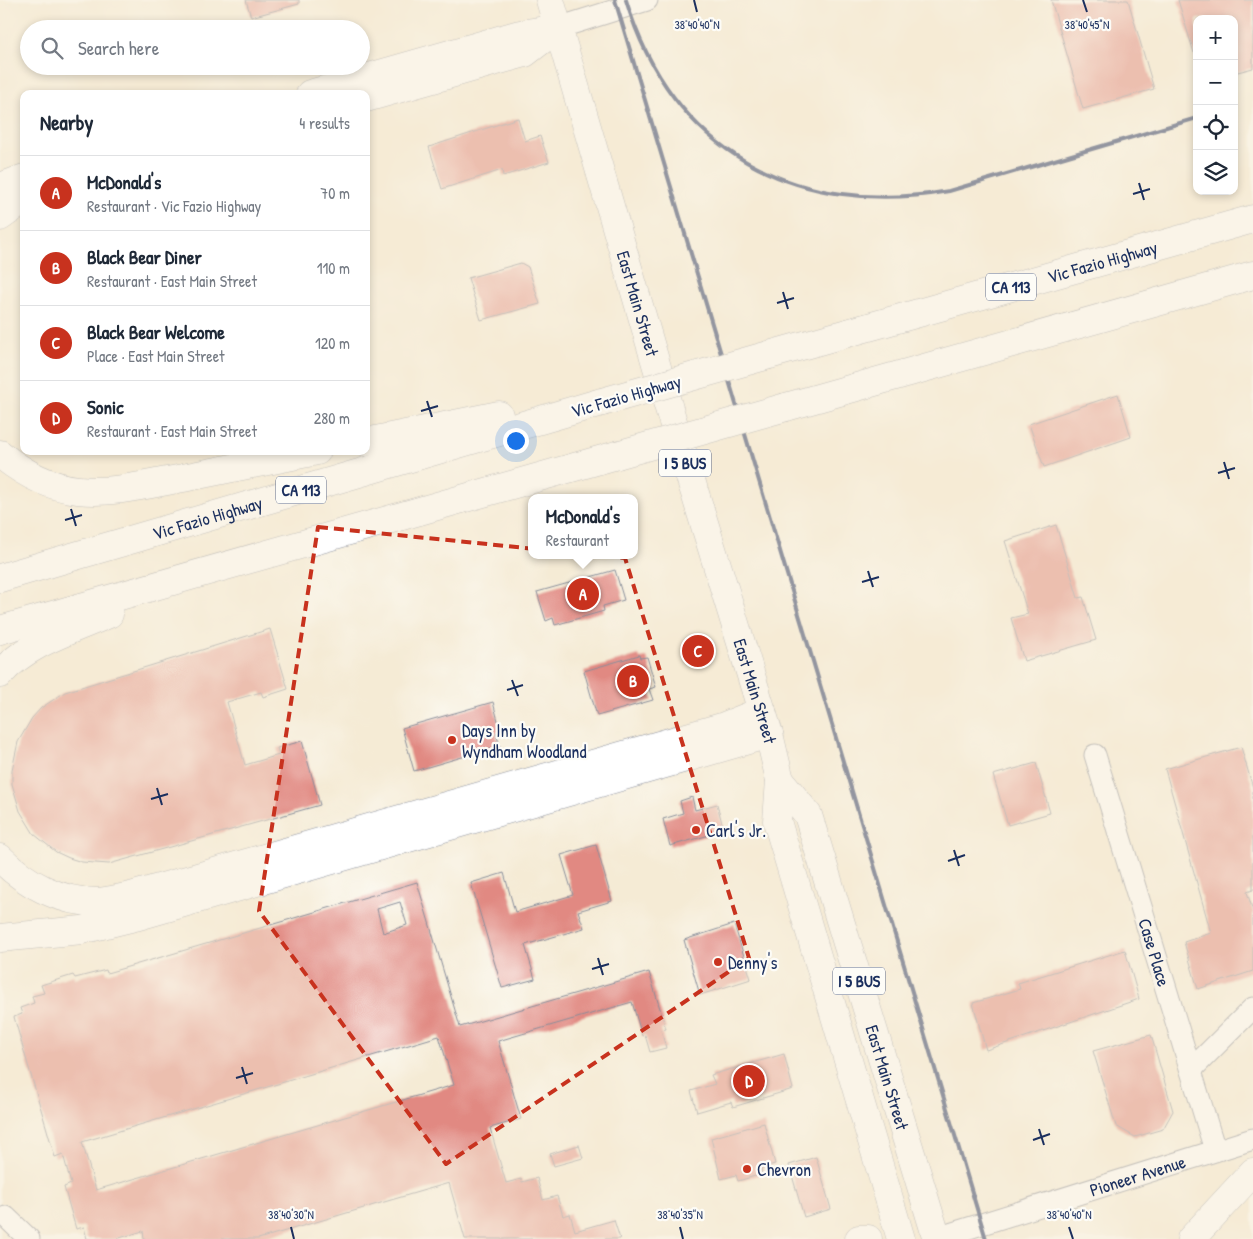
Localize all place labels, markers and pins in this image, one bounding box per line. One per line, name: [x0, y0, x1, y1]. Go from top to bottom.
pin: A: [567, 575, 599, 613]
pin: C: [682, 632, 714, 670]
pin: B: [617, 662, 649, 700]
place label: Days Inn by Wyndham Woodland: [462, 718, 586, 764]
marker: Days Inn by Wyndham Woodland: [446, 734, 458, 746]
place label: Carl's Jr.: [706, 818, 766, 843]
marker: Carl's Jr.: [690, 824, 702, 836]
place label: Denny's: [728, 950, 778, 975]
marker: Denny's: [712, 956, 724, 968]
pin: D: [733, 1062, 765, 1100]
place label: Chevron: [757, 1157, 811, 1182]
marker: Chevron: [741, 1163, 753, 1175]

